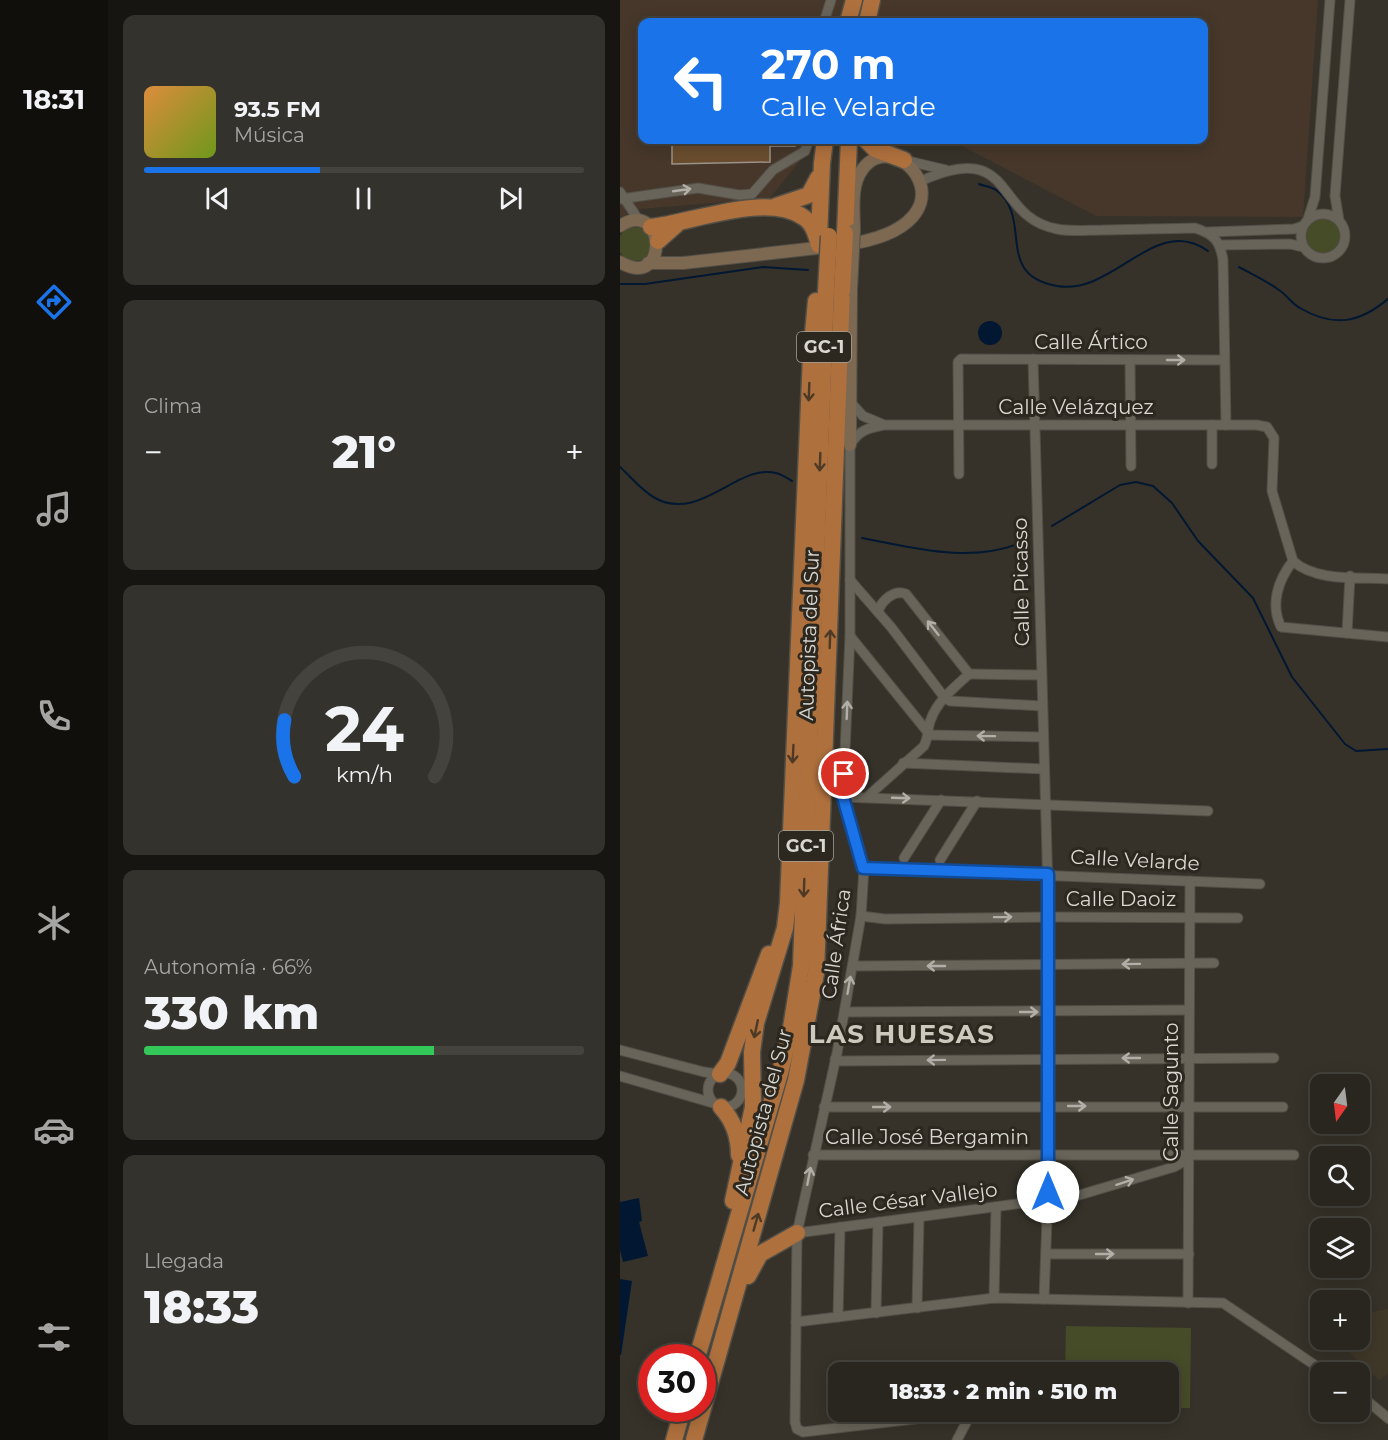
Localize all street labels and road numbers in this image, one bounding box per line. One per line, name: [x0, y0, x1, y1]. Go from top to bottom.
street label: Calle Ártico: [1034, 330, 1148, 354]
road number: GC-1: [797, 332, 851, 362]
street label: Calle Velázquez: [998, 395, 1154, 419]
street label: Calle Picasso: [1008, 517, 1034, 647]
street label: Autopista del Sur: [794, 549, 824, 721]
road number: GC-1: [779, 831, 833, 861]
street label: Calle Velarde: [1070, 845, 1200, 875]
street label: Calle África: [816, 887, 856, 1001]
street label: Calle Daoiz: [1066, 887, 1176, 911]
street label: Calle Sagunto: [1159, 1023, 1183, 1161]
street label: Autopista del Sur: [729, 1026, 797, 1198]
street label: Calle José Bergamin: [825, 1125, 1029, 1149]
street label: Calle César Vallejo: [817, 1177, 999, 1223]

